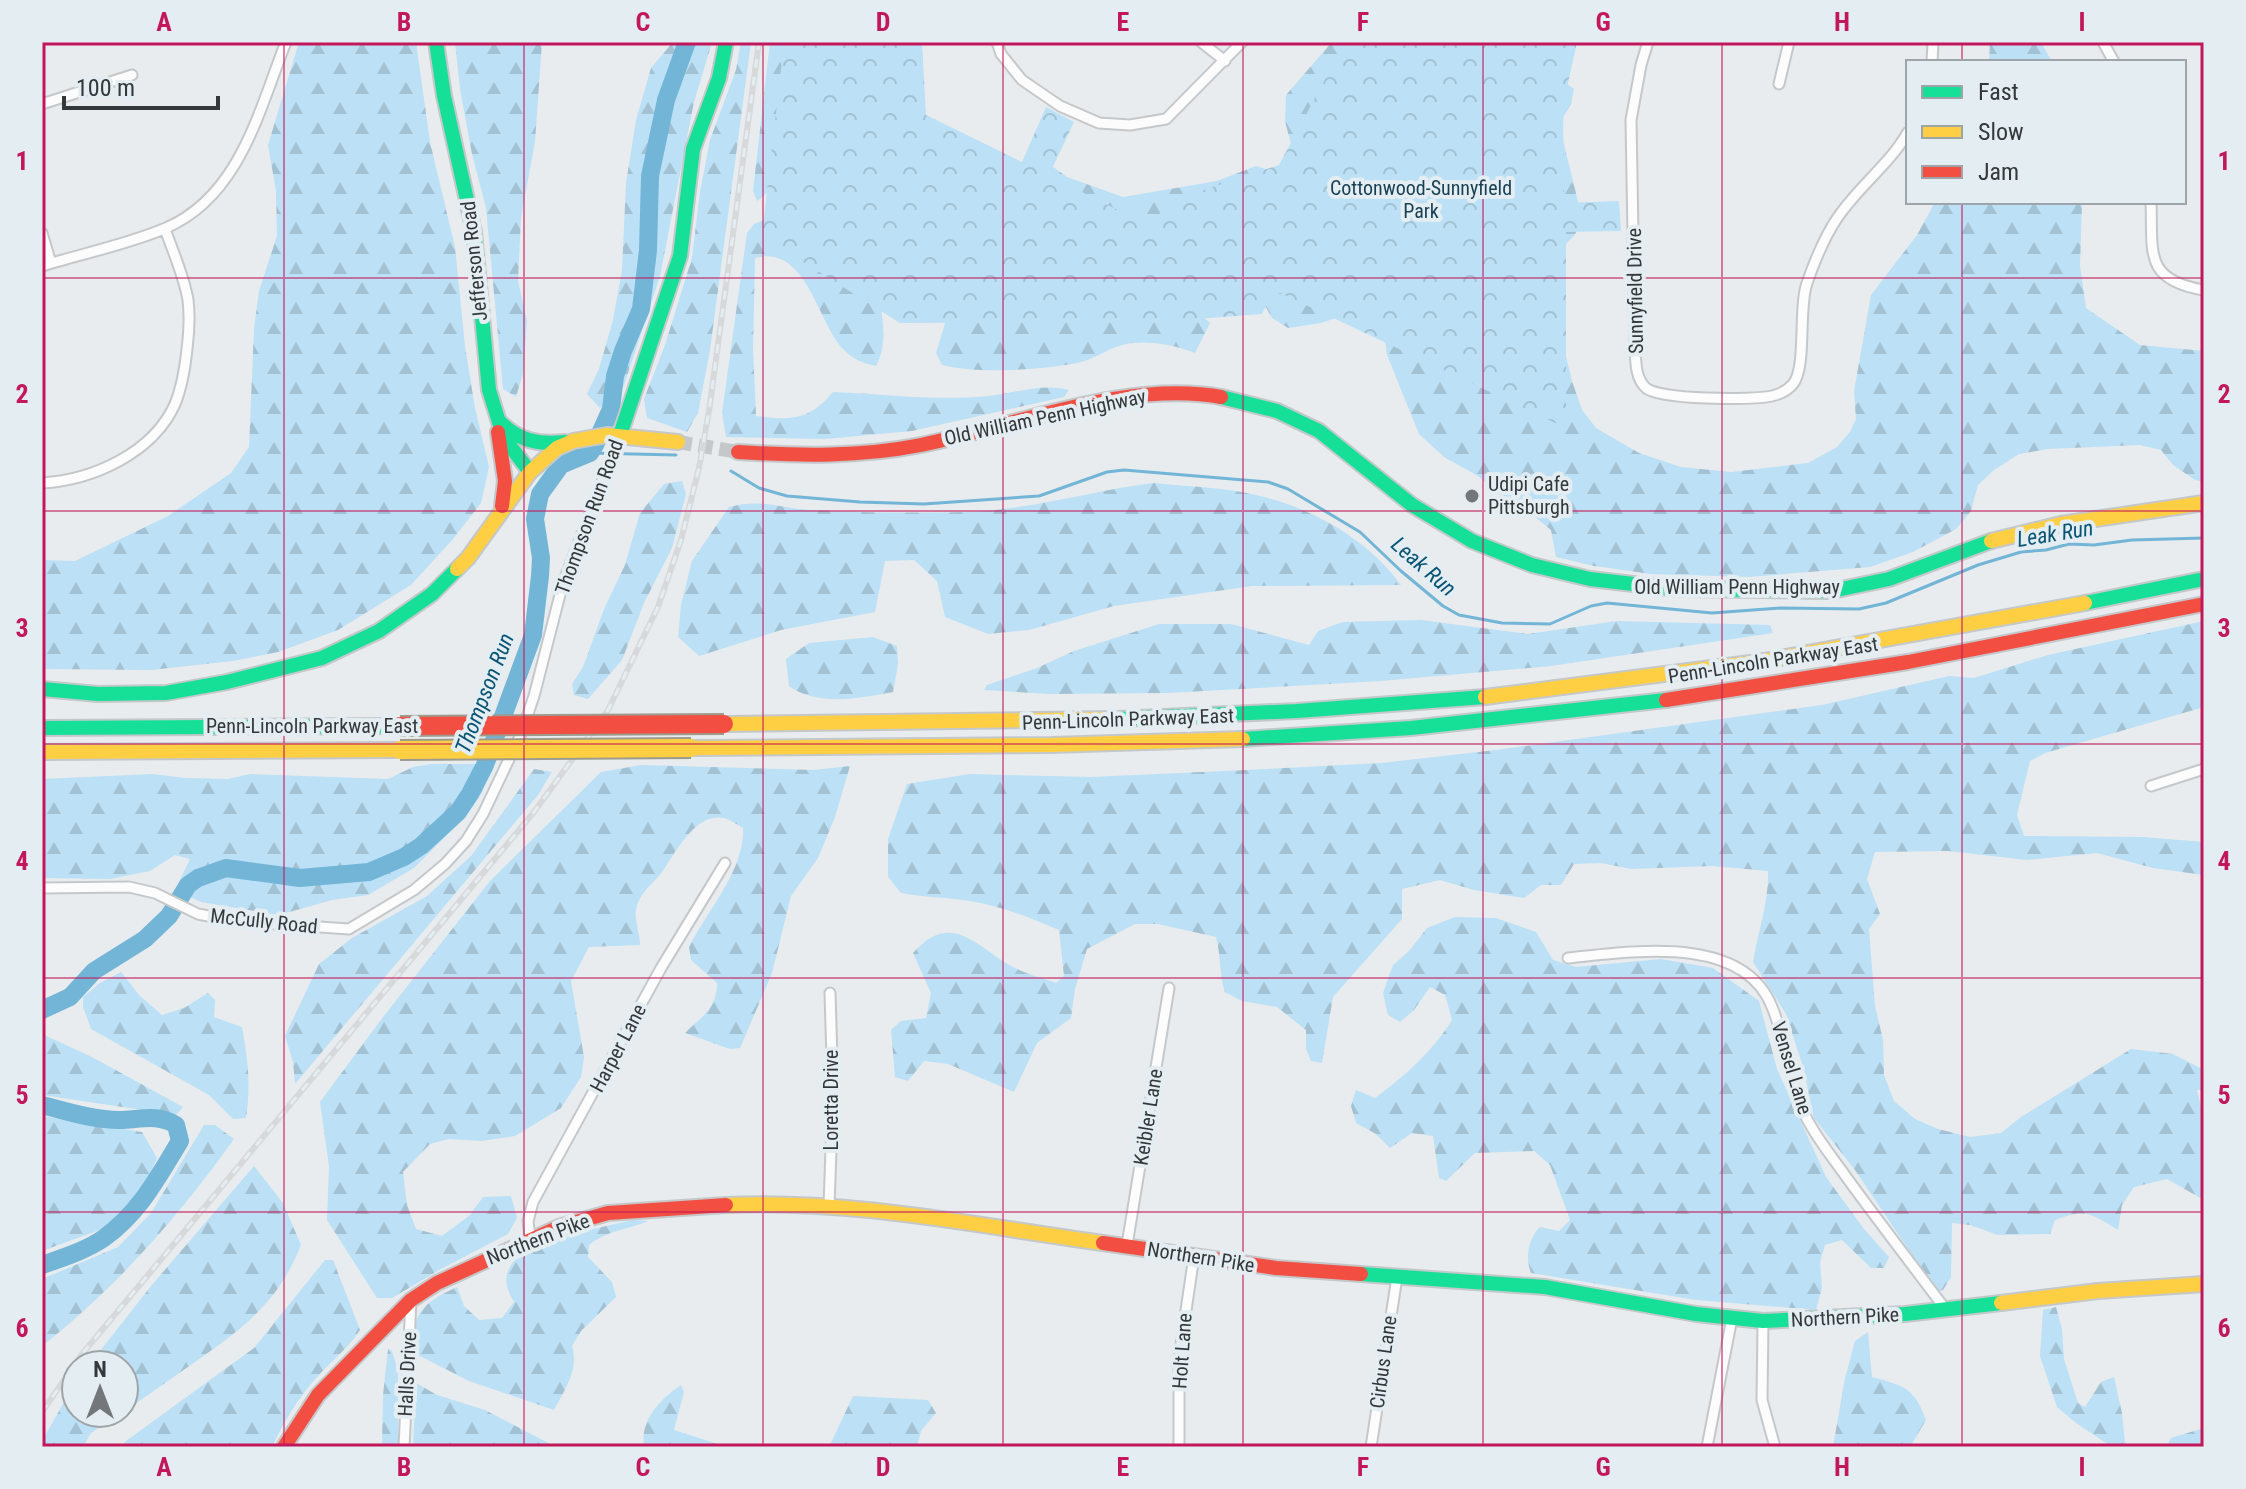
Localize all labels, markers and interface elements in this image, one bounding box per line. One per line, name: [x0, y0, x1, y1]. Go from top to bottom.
text: A: [156, 7, 172, 37]
text: B: [397, 7, 411, 37]
text: C: [636, 7, 651, 37]
text: D: [876, 7, 890, 37]
text: E: [1117, 7, 1130, 37]
text: F: [1357, 7, 1369, 37]
text: G: [1595, 7, 1611, 37]
text: H: [1834, 7, 1850, 37]
text: I: [2078, 7, 2086, 37]
scale bar: [64, 60, 218, 110]
legend: [1906, 60, 2186, 204]
text: 100 m: [76, 74, 135, 102]
text: Fast: [1978, 78, 2019, 106]
text: Slow: [1978, 118, 2024, 146]
text: 1: [15, 146, 29, 176]
text: 1: [2217, 146, 2231, 176]
text: Jam: [1978, 158, 2019, 186]
park label: Cottonwood-Sunnyfield Park: [1330, 176, 1512, 223]
street label: Jefferson Road: [456, 200, 492, 322]
street label: Sunnyfield Drive: [1622, 228, 1648, 354]
text: 2: [15, 379, 29, 409]
text: 2: [2217, 379, 2231, 409]
street label: Old William Penn Highway: [942, 384, 1148, 450]
street label: Thompson Run Road: [550, 436, 628, 598]
place label: Udipi Cafe Pittsburgh: [1488, 472, 1570, 519]
marker: Udipi Cafe Pittsburgh: [1463, 487, 1481, 505]
water label: Leak Run: [2015, 515, 2095, 552]
water label: Leak Run: [1386, 532, 1461, 601]
street label: Old William Penn Highway: [1634, 575, 1840, 599]
text: 3: [15, 613, 29, 643]
text: 3: [2217, 613, 2231, 643]
water label: Thompson Run: [450, 630, 519, 757]
street label: Penn-Lincoln Parkway East: [1666, 632, 1880, 688]
street label: Penn-Lincoln Parkway East: [1022, 703, 1235, 735]
street label: Penn-Lincoln Parkway East: [206, 714, 418, 738]
text: 4: [15, 846, 29, 876]
text: 4: [2217, 846, 2231, 876]
street label: McCully Road: [209, 903, 319, 939]
street label: Harper Lane: [585, 1000, 651, 1096]
street label: Vensel Lane: [1767, 1019, 1817, 1117]
street label: Loretta Drive: [819, 1050, 843, 1150]
street label: Keibler Lane: [1129, 1067, 1167, 1167]
text: 5: [15, 1080, 29, 1110]
text: 5: [2217, 1080, 2231, 1110]
street label: Northern Pike: [483, 1208, 593, 1270]
street label: Northern Pike: [1146, 1237, 1256, 1277]
street label: Northern Pike: [1790, 1302, 1900, 1332]
street label: Holt Lane: [1167, 1312, 1197, 1390]
text: 6: [15, 1313, 29, 1343]
text: 6: [2217, 1313, 2231, 1343]
street label: Cirbus Lane: [1365, 1314, 1401, 1410]
street label: Halls Drive: [393, 1331, 421, 1417]
north arrow: [60, 1349, 140, 1429]
text: N: [93, 1357, 107, 1382]
text: A: [156, 1452, 172, 1482]
text: B: [397, 1452, 411, 1482]
text: C: [636, 1452, 651, 1482]
text: D: [876, 1452, 890, 1482]
text: E: [1117, 1452, 1130, 1482]
text: F: [1357, 1452, 1369, 1482]
text: G: [1595, 1452, 1611, 1482]
text: H: [1834, 1452, 1850, 1482]
text: I: [2078, 1452, 2086, 1482]

